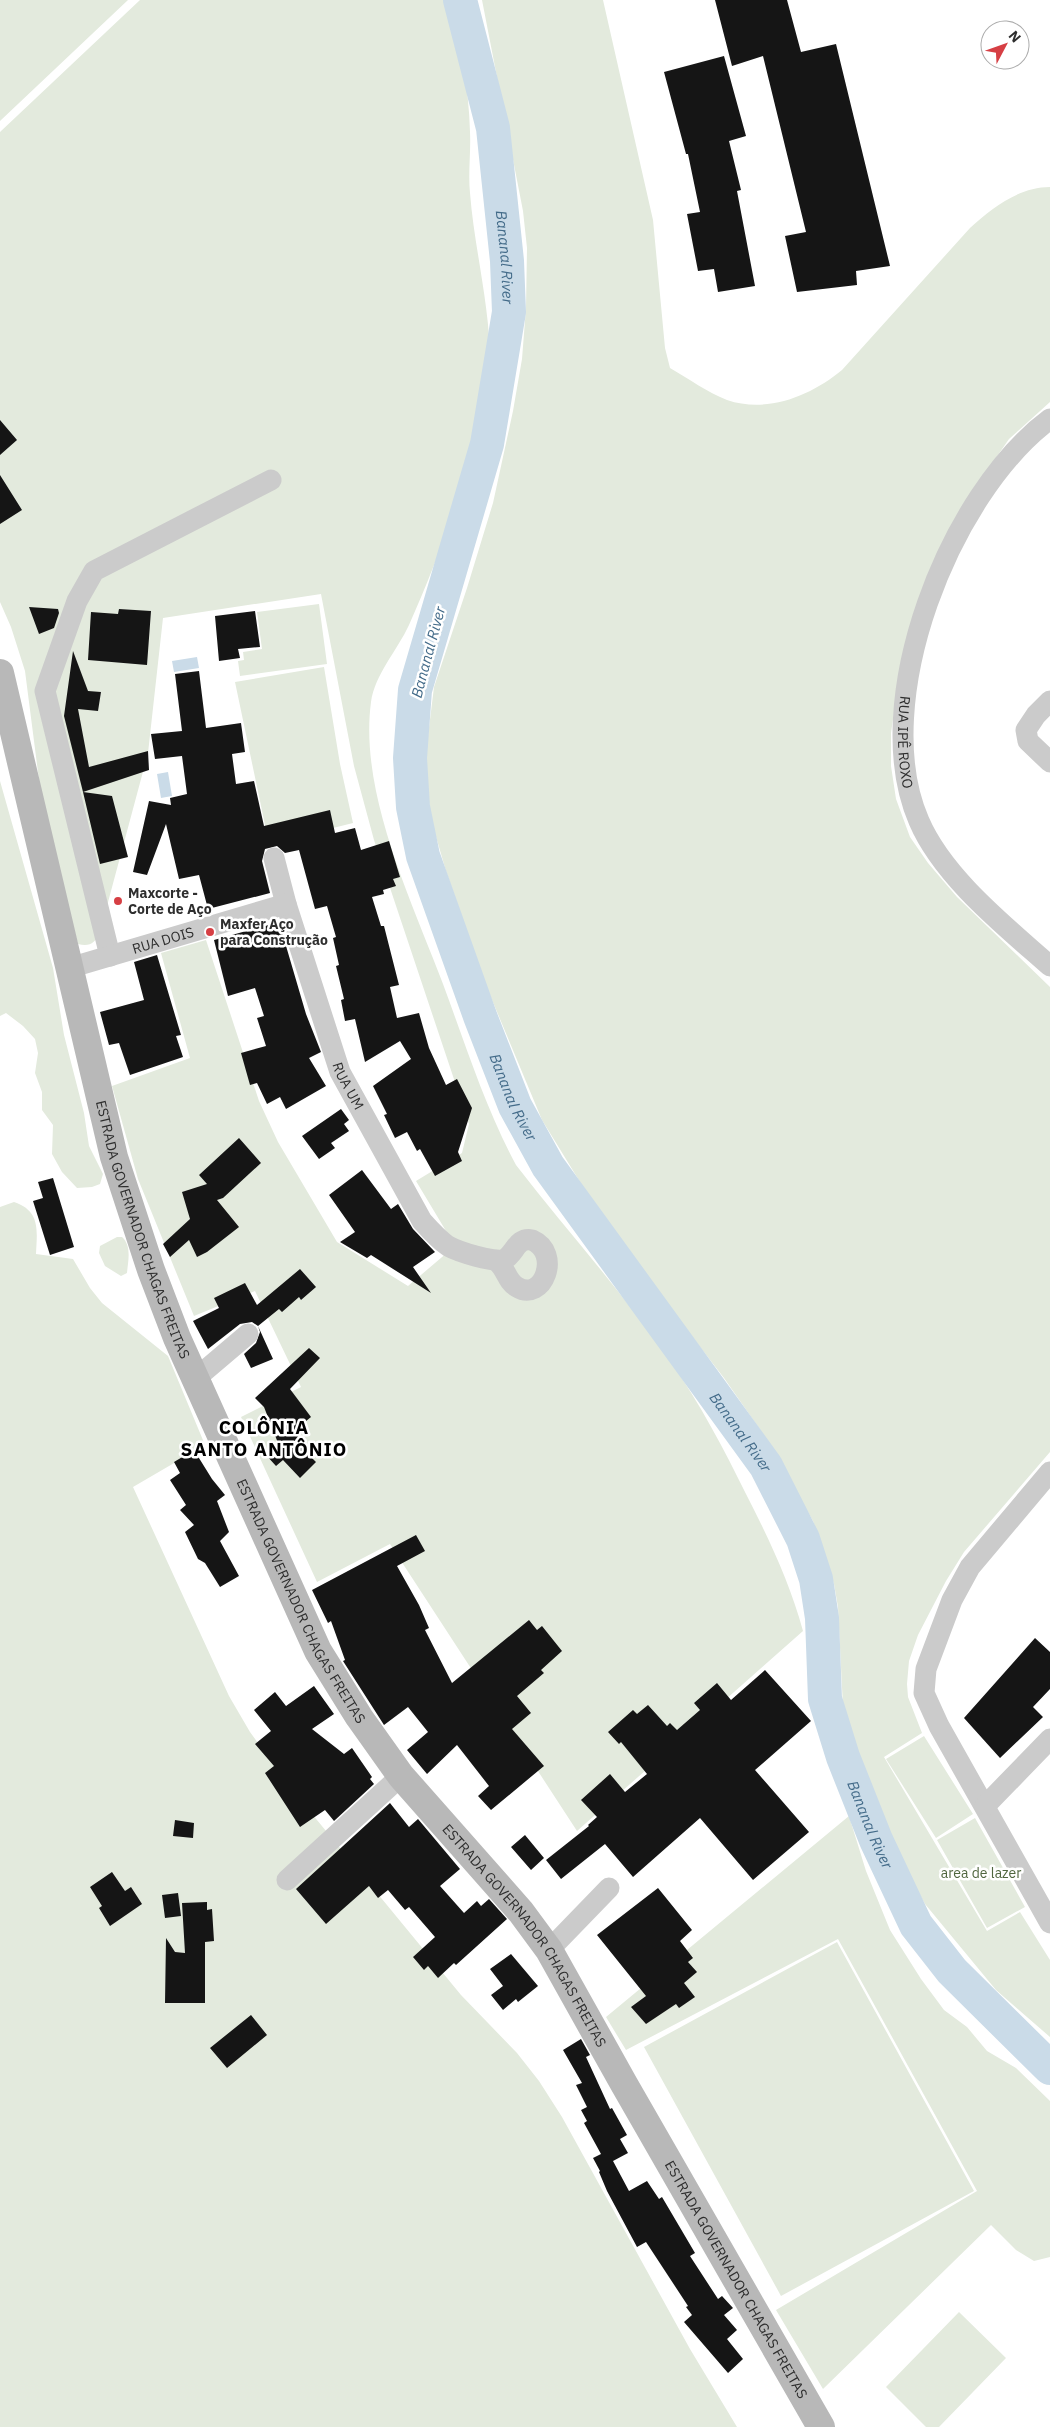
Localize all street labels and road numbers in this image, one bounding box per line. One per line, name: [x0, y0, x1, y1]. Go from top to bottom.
street label: RUA IPÊ ROXO: [894, 695, 917, 790]
street label: RUA DOIS: [130, 923, 196, 958]
street label: RUA UM: [328, 1060, 368, 1113]
street label: ESTRADA GOVERNADOR CHAGAS FREITAS: [92, 1098, 194, 1362]
street label: ESTRADA GOVERNADOR CHAGAS FREITAS: [233, 1476, 370, 1727]
street label: ESTRADA GOVERNADOR CHAGAS FREITAS: [438, 1820, 610, 2050]
street label: ESTRADA GOVERNADOR CHAGAS FREITAS: [661, 2157, 812, 2402]

